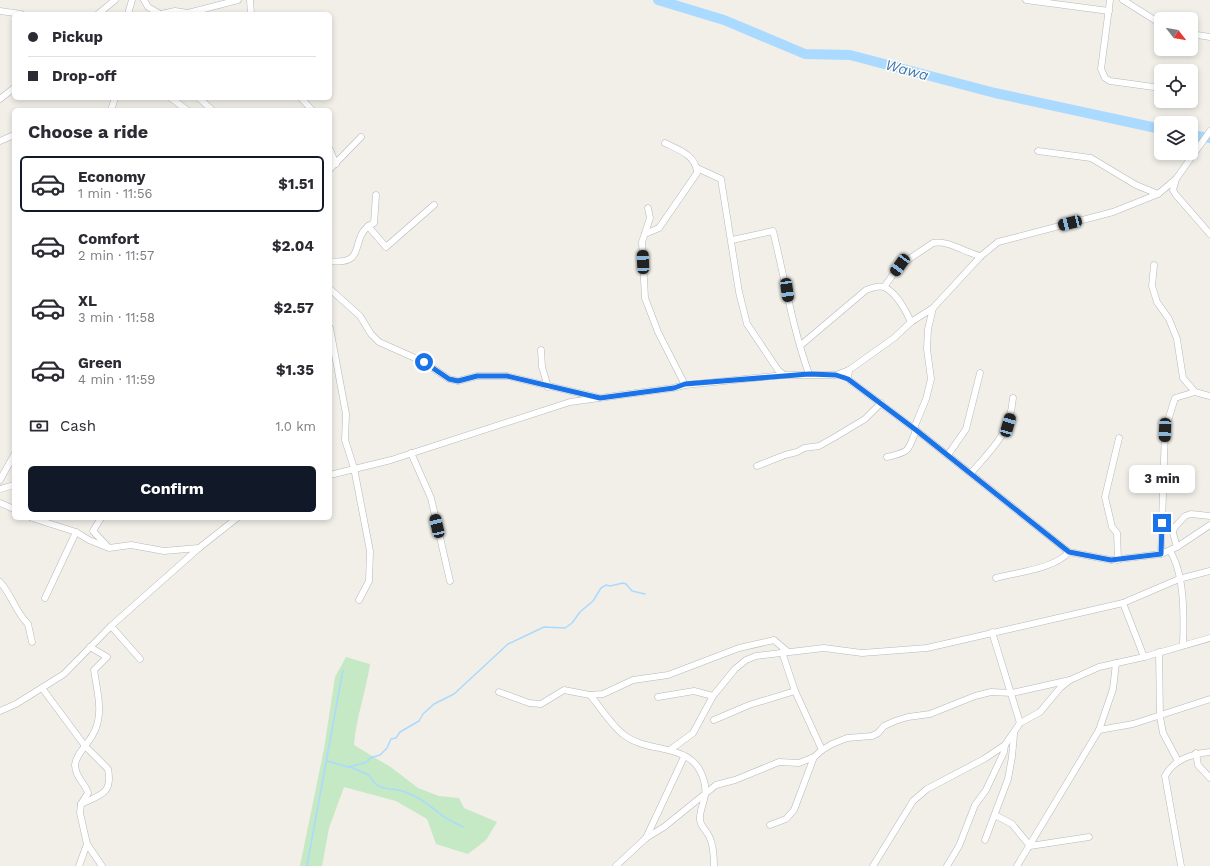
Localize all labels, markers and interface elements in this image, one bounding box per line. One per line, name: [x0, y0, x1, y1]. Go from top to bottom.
north arrow: [1154, 12, 1198, 56]
map controls: [1154, 12, 1198, 160]
text: Pickup: [52, 28, 103, 46]
water label: Wawa: [883, 56, 931, 84]
button: locate: [1154, 64, 1198, 108]
text: Drop-off: [52, 67, 117, 85]
button: layers: [1154, 116, 1198, 160]
text: Choose a ride: [28, 121, 148, 142]
icon: car: [30, 166, 66, 202]
text: Economy: [78, 168, 145, 186]
text: $1.51: [278, 175, 314, 193]
text: 1 min · 11:56: [78, 186, 152, 201]
car: [1057, 214, 1083, 232]
icon: car: [30, 228, 66, 264]
text: Comfort: [78, 230, 139, 248]
text: $2.04: [272, 237, 314, 255]
text: 2 min · 11:57: [78, 248, 154, 263]
car: [637, 250, 649, 274]
car: [888, 252, 912, 278]
car: [779, 277, 795, 303]
icon: car: [30, 290, 66, 326]
text: XL: [78, 292, 97, 310]
text: $2.57: [274, 299, 314, 317]
text: 3 min · 11:58: [78, 310, 155, 325]
icon: car: [30, 352, 66, 388]
route start: [415, 353, 433, 371]
text: Green: [78, 354, 122, 372]
text: $1.35: [276, 361, 314, 379]
text: 4 min · 11:59: [78, 372, 155, 387]
car: [999, 412, 1017, 438]
icon: cash: [28, 415, 50, 437]
text: Cash: [60, 417, 96, 435]
car: [1159, 418, 1171, 442]
text: 1.0 km: [276, 419, 316, 434]
callout: 3 min: [1129, 465, 1195, 493]
button: Confirm: [28, 466, 316, 512]
text: 3 min: [1144, 471, 1180, 486]
car: [428, 513, 446, 539]
route end: [1153, 514, 1171, 532]

